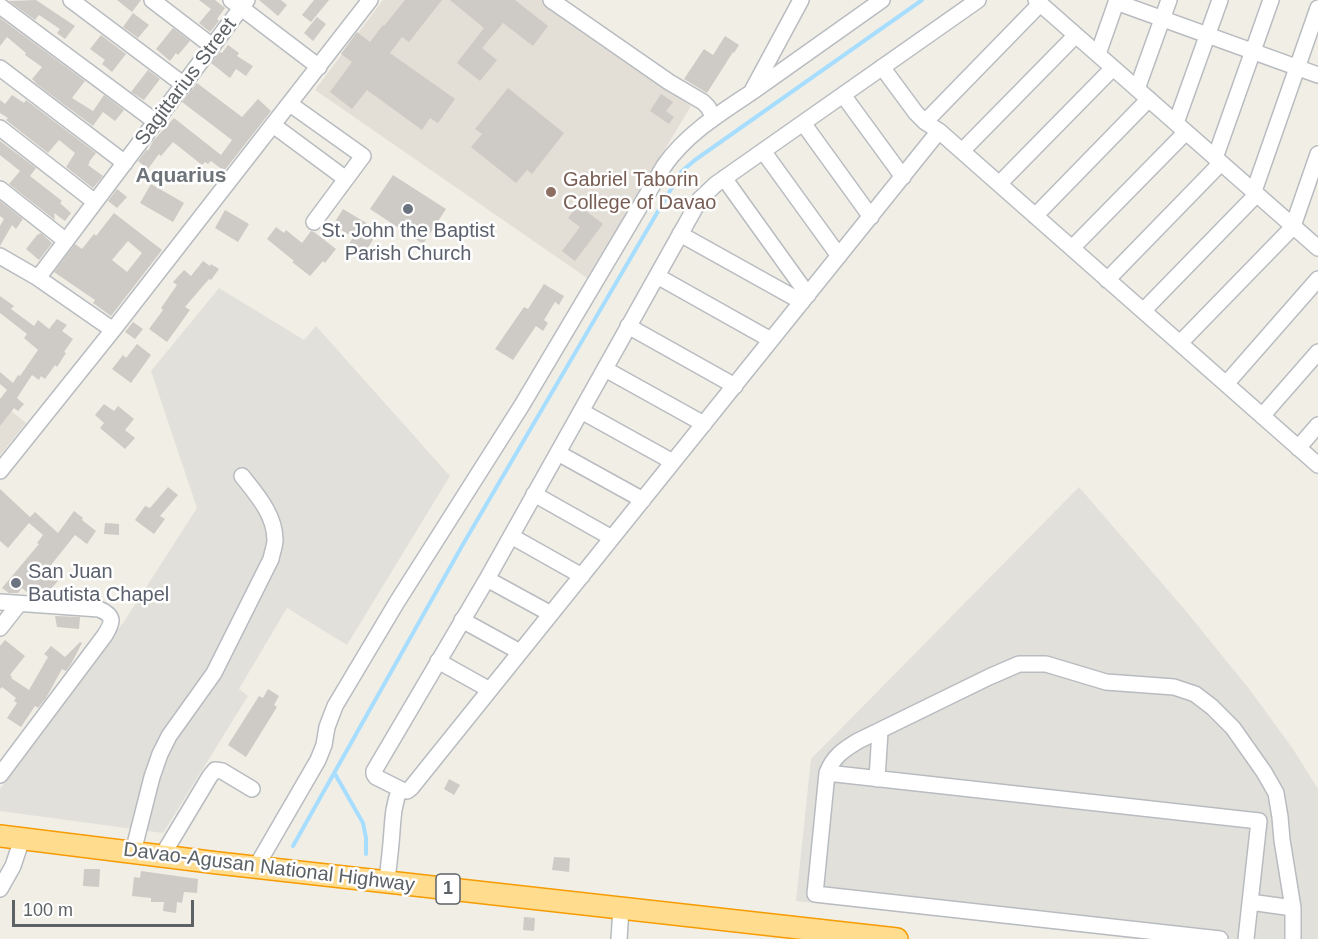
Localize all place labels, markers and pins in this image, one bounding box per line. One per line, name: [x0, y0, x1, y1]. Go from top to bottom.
place label: Gabriel Taborin College of Davao: [563, 168, 716, 215]
marker: Gabriel Taborin College of Davao: [544, 185, 558, 199]
marker: St. John the Baptist Parish Church: [401, 202, 415, 216]
place label: St. John the Baptist Parish Church: [321, 219, 495, 266]
place label: San Juan Bautista Chapel: [28, 560, 169, 607]
marker: San Juan Bautista Chapel: [9, 576, 23, 590]

